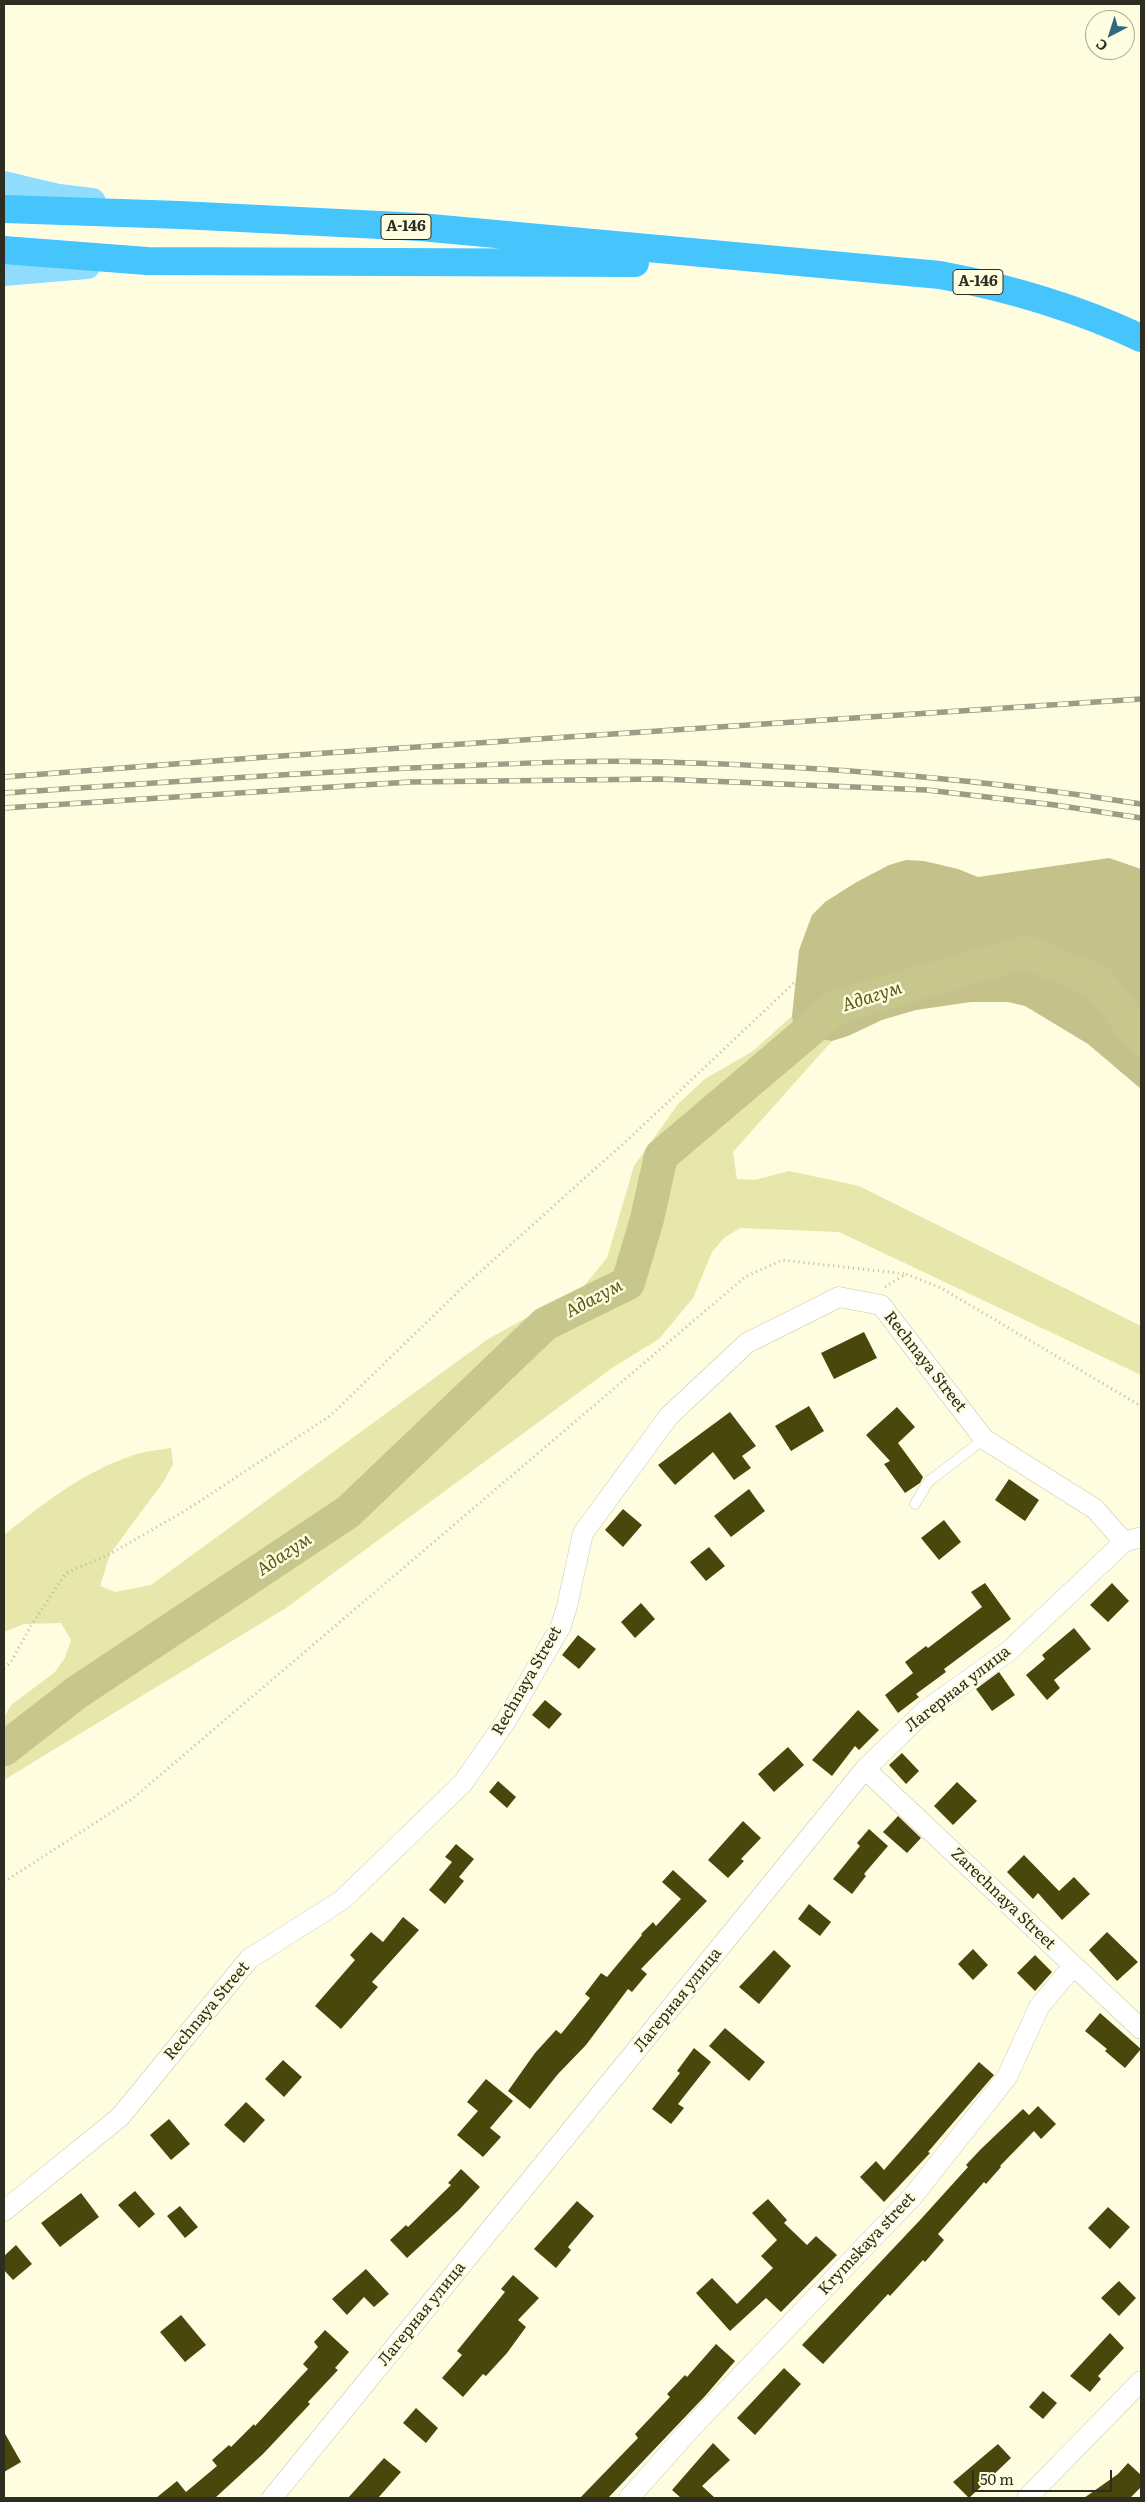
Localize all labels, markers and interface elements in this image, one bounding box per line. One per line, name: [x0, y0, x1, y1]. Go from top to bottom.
north arrow: [1085, 10, 1135, 60]
text: С: [1091, 35, 1111, 57]
road number: А-146: [381, 214, 431, 240]
road number: А-146: [953, 270, 1003, 294]
water label: Адагум: [839, 977, 905, 1017]
water label: Адагум: [562, 1275, 626, 1323]
street label: Rechnaya Street: [880, 1308, 970, 1416]
water label: Адагум: [252, 1529, 316, 1581]
street label: Rechnaya Street: [488, 1623, 566, 1739]
street label: Лагерная улица: [902, 1642, 1014, 1736]
street label: Zarechnaya Street: [947, 1844, 1059, 1954]
street label: Лагерная улица: [630, 1944, 726, 2056]
street label: Rechnaya Street: [160, 1958, 254, 2064]
street label: Krymskaya street: [815, 2189, 919, 2299]
street label: Лагерная улица: [374, 2258, 470, 2370]
scale bar: [975, 2460, 1115, 2492]
text: 50 m: [980, 2467, 1014, 2490]

